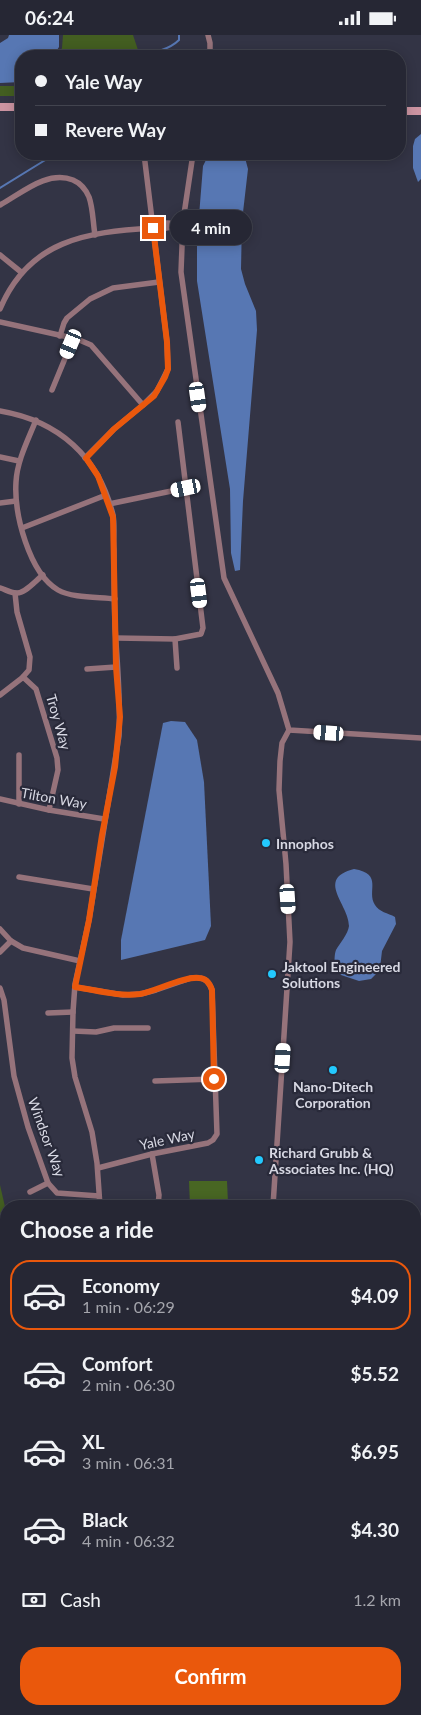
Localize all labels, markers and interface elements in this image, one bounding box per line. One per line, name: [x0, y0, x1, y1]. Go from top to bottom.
text: 06:24: [25, 6, 74, 29]
text: Yale Way: [65, 70, 142, 93]
text: Revere Way: [65, 118, 166, 141]
callout: 4 min: [170, 211, 253, 245]
route end: [142, 217, 164, 239]
text: 4 min: [191, 218, 231, 237]
car: [58, 327, 83, 361]
car: [188, 381, 207, 413]
car: [169, 478, 202, 498]
car: [189, 577, 208, 609]
street label: Troy Way: [43, 692, 75, 753]
car: [313, 724, 344, 742]
street label: Tilton Way: [20, 784, 89, 812]
place label: Innophos: [276, 835, 334, 852]
marker: Innophos: [260, 837, 272, 849]
car: [279, 884, 296, 914]
place label: Jaktool Engineered Solutions: [282, 958, 401, 991]
marker: Jaktool Engineered Solutions: [266, 968, 278, 980]
car: [274, 1043, 291, 1073]
marker: Nano-Ditech Corporation: [327, 1064, 339, 1076]
route start: [203, 1068, 225, 1090]
place label: Nano-Ditech Corporation: [293, 1078, 373, 1111]
street label: Windsor Way: [25, 1095, 70, 1180]
street label: Yale Way: [138, 1125, 197, 1153]
place label: Richard Grubb & Associates Inc. (HQ): [268, 1144, 394, 1177]
marker: Richard Grubb & Associates Inc. (HQ): [253, 1154, 265, 1166]
text: Choose a ride: [20, 1216, 154, 1243]
icon: car: [22, 1273, 67, 1318]
text: Economy: [82, 1274, 160, 1297]
text: $4.09: [350, 1284, 399, 1307]
text: 1 min · 06:29: [82, 1297, 175, 1316]
icon: car: [22, 1351, 67, 1396]
text: Comfort: [82, 1352, 153, 1375]
text: $5.52: [350, 1362, 399, 1385]
text: 2 min · 06:30: [82, 1375, 175, 1394]
icon: car: [22, 1429, 67, 1474]
text: XL: [82, 1430, 105, 1453]
text: $6.95: [350, 1440, 399, 1463]
text: 3 min · 06:31: [82, 1453, 175, 1472]
icon: car: [22, 1507, 67, 1552]
text: Black: [82, 1508, 128, 1531]
text: $4.30: [350, 1518, 399, 1541]
text: 4 min · 06:32: [82, 1531, 175, 1550]
icon: cash: [20, 1586, 48, 1614]
text: Cash: [60, 1588, 101, 1611]
text: 1.2 km: [353, 1590, 401, 1609]
button: Confirm: [20, 1647, 401, 1705]

